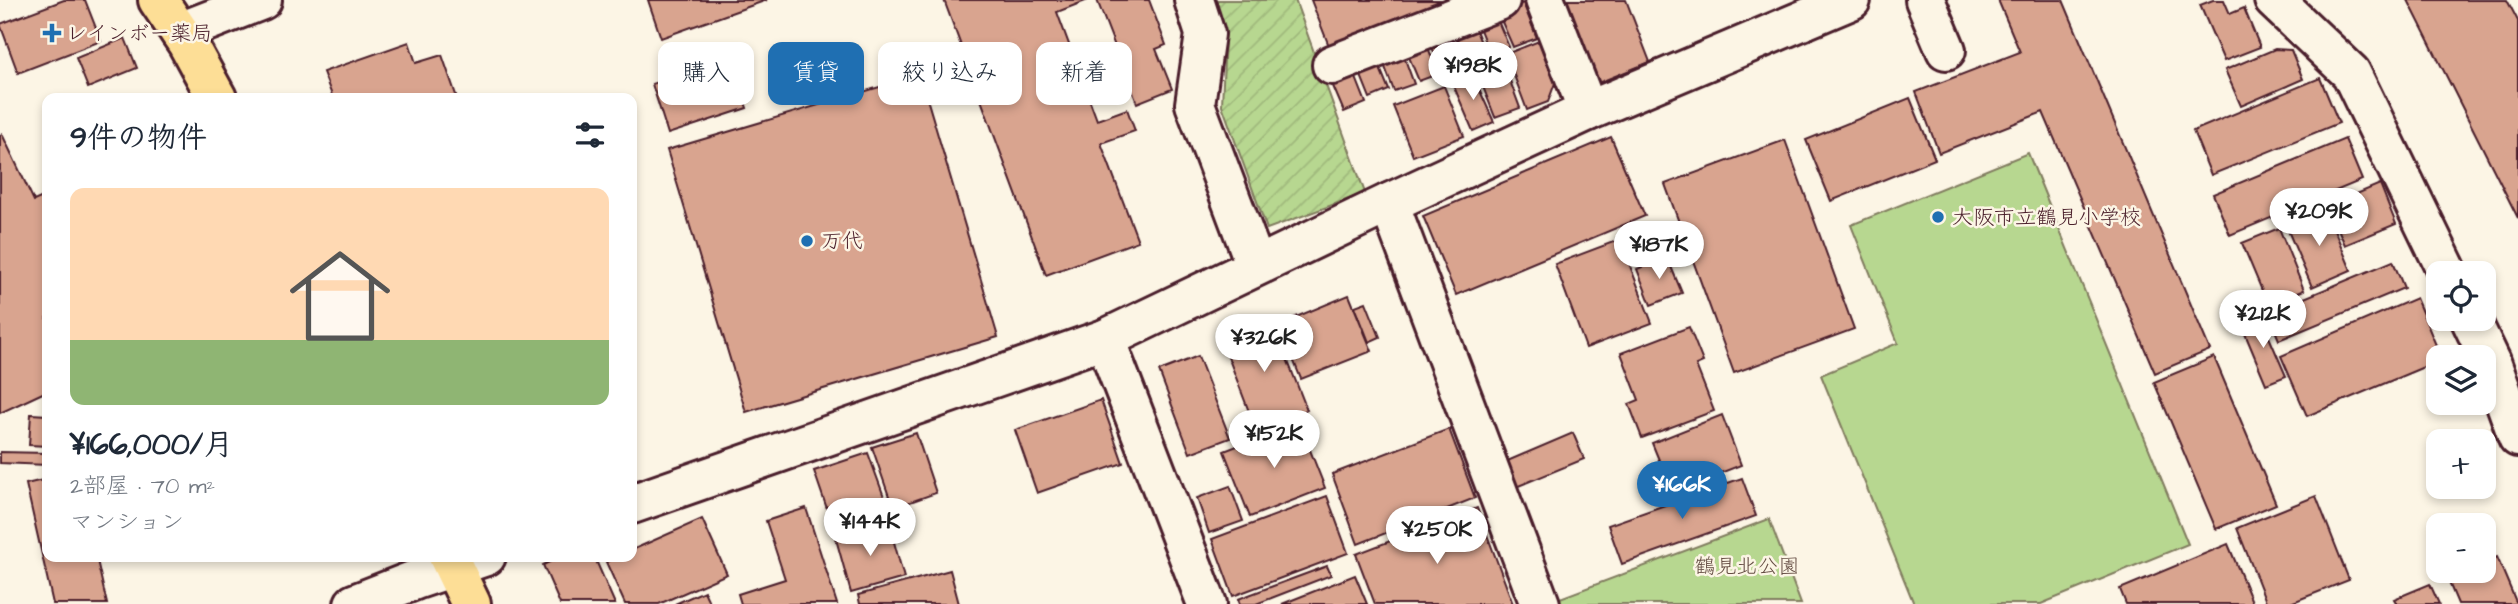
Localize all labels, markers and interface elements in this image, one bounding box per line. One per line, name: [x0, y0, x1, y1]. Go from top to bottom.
place label: レインボー薬局: [66, 19, 212, 48]
marker: レインボー薬局: [44, 25, 60, 41]
chip: 購入: [658, 42, 754, 105]
chip: 賃貸: [768, 42, 864, 105]
chip: 絞り込み: [878, 42, 1022, 105]
chip: 新着: [1036, 42, 1132, 105]
pin: ¥198K: [1424, 42, 1522, 102]
text: ¥198K: [1444, 49, 1502, 81]
icon: filters: [571, 116, 609, 154]
text: 9件の物件: [70, 117, 207, 159]
pin: ¥209K: [2270, 188, 2368, 248]
text: ¥209K: [2286, 195, 2352, 227]
place label: 大阪市立鶴見小学校: [1952, 203, 2141, 232]
marker: 大阪市立鶴見小学校: [1930, 209, 1946, 225]
pin: ¥187K: [1610, 222, 1708, 281]
place label: 万代: [821, 227, 863, 256]
text: ¥187K: [1630, 228, 1688, 260]
icon: home: [277, 233, 403, 359]
marker: 万代: [799, 233, 815, 249]
map controls: [2426, 261, 2496, 583]
button: locate: [2426, 261, 2496, 331]
pin: ¥212K: [2214, 290, 2312, 350]
text: ¥212K: [2235, 297, 2291, 329]
pin: ¥326K: [1215, 314, 1313, 374]
text: ¥326K: [1231, 321, 1297, 353]
button: layers: [2426, 345, 2496, 415]
pin: ¥152K: [1225, 410, 1323, 470]
text: ¥152K: [1245, 417, 1303, 449]
text: ¥166,000/月: [70, 424, 233, 466]
button: +: [2426, 429, 2496, 499]
pin: ¥166K: [1633, 462, 1731, 521]
text: ¥166K: [1653, 468, 1711, 500]
text: 2部屋 · 70 m²: [70, 470, 215, 502]
pin: ¥144K: [821, 498, 919, 558]
text: ¥144K: [840, 505, 900, 537]
text: マンション: [70, 506, 184, 538]
pin: ¥250K: [1388, 506, 1486, 566]
text: ¥250K: [1402, 513, 1472, 545]
button: −: [2426, 513, 2496, 583]
park label: 鶴見北公園: [1695, 552, 1800, 581]

